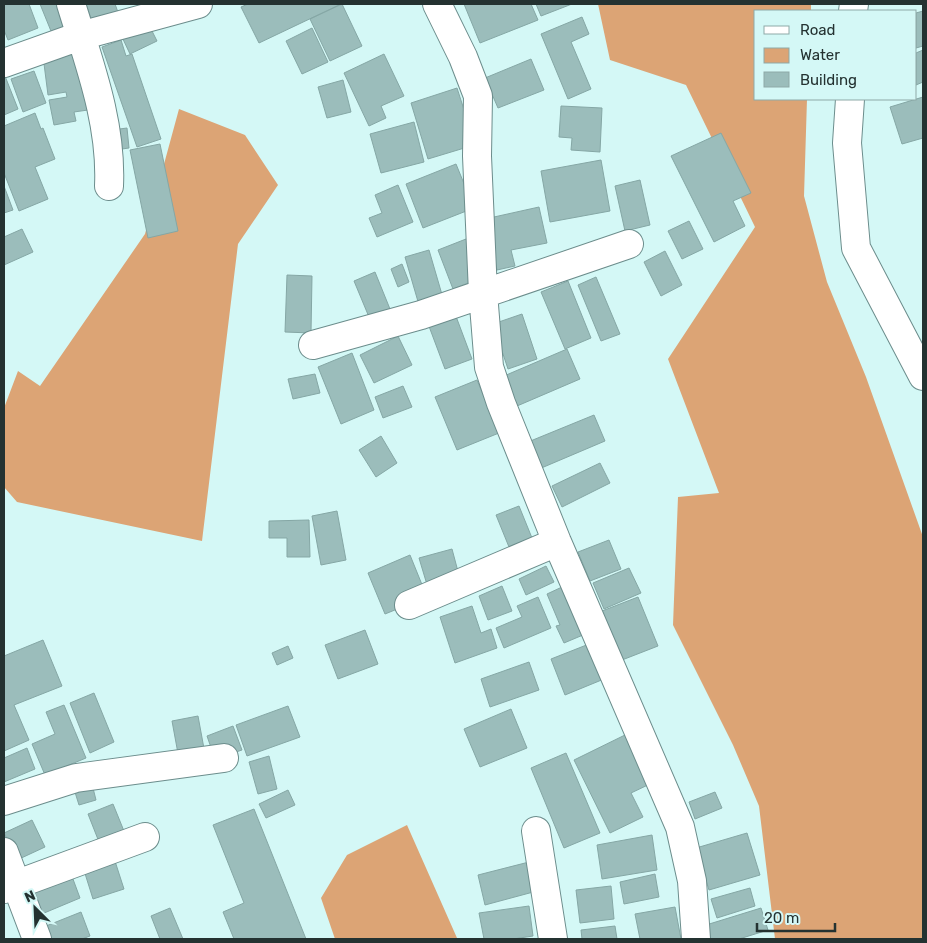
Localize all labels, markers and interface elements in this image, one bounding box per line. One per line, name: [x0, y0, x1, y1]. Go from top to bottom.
legend: [754, 10, 917, 100]
text: Road: [800, 21, 836, 39]
text: Water: [800, 46, 840, 64]
text: Building: [800, 71, 857, 89]
north arrow: [10, 883, 60, 933]
text: N: [22, 887, 38, 906]
scale bar: [757, 900, 834, 932]
text: 20 m: [764, 909, 799, 927]

